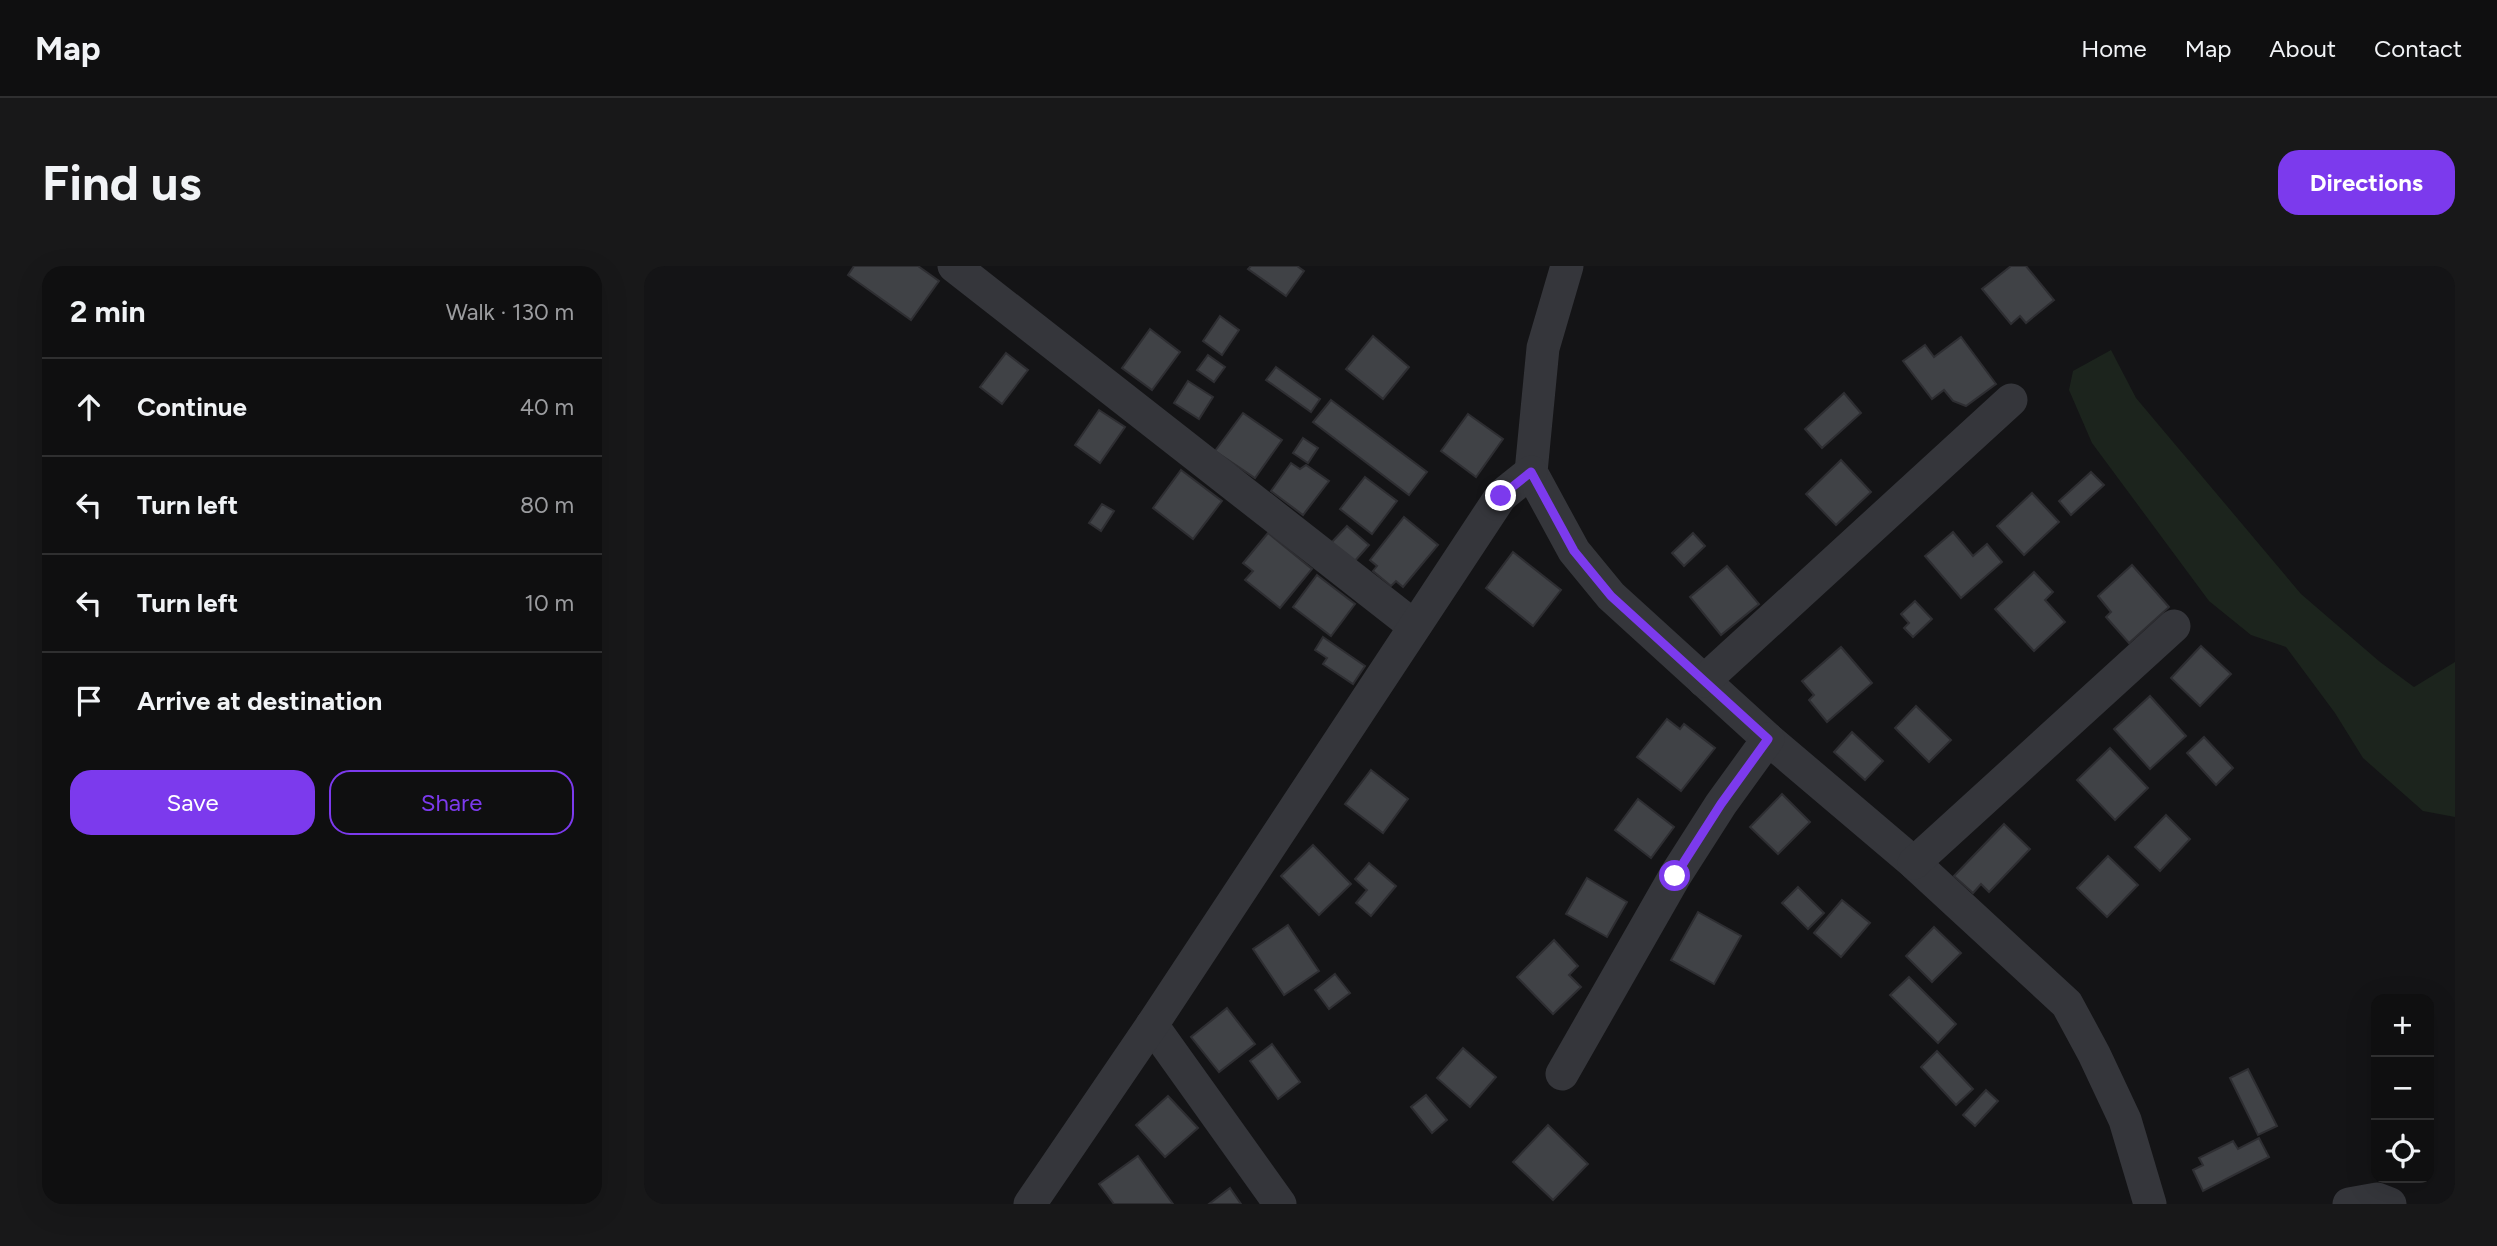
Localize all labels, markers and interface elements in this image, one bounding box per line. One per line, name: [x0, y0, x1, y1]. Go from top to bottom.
text: Map: [35, 29, 101, 68]
text: Home: [2081, 34, 2147, 63]
text: Map: [2185, 34, 2231, 63]
text: About: [2269, 34, 2336, 63]
text: Contact: [2374, 34, 2462, 63]
button: Directions: [2278, 150, 2455, 215]
text: Find us: [42, 153, 201, 212]
text: 2 min: [70, 293, 146, 330]
text: Walk · 130 m: [446, 298, 574, 326]
icon: ahead: [70, 388, 108, 426]
text: Continue: [137, 391, 247, 423]
text: 40 m: [520, 393, 574, 421]
route end: [1485, 480, 1516, 511]
icon: left: [70, 486, 108, 524]
text: Turn left: [137, 489, 238, 521]
text: 80 m: [520, 491, 574, 519]
icon: left: [70, 584, 108, 622]
text: Turn left: [137, 587, 238, 619]
text: 10 m: [525, 589, 574, 617]
icon: arrive: [70, 682, 108, 720]
text: Arrive at destination: [137, 685, 382, 717]
button: Save: [70, 770, 315, 835]
button: Share: [329, 770, 574, 835]
route start: [1659, 860, 1690, 891]
map controls: [2371, 994, 2434, 1183]
button: +: [2371, 994, 2434, 1057]
button: −: [2371, 1057, 2434, 1120]
button: locate: [2371, 1120, 2434, 1183]

